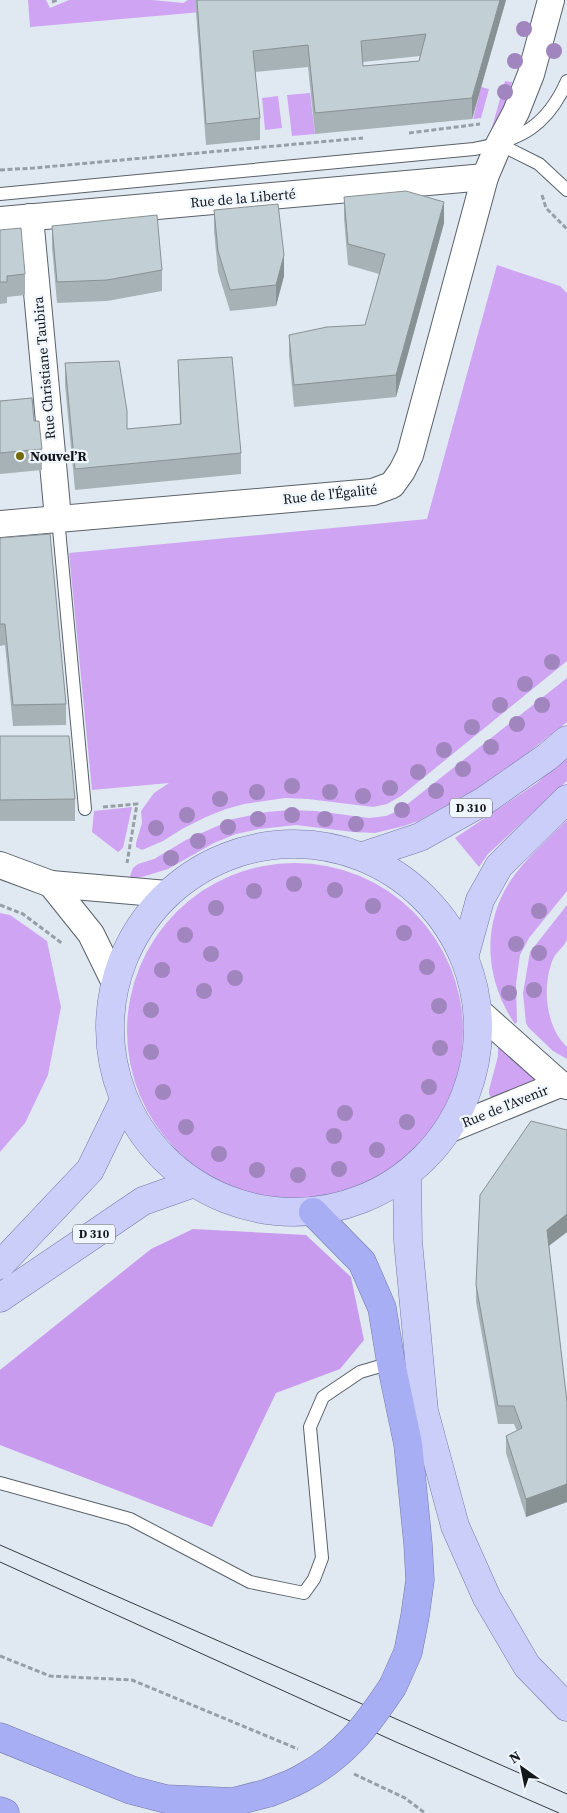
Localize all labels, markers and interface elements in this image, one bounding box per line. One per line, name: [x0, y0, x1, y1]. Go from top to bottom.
street label: Rue de la Liberté: [189, 183, 297, 213]
street label: Rue Christiane Taubira: [28, 295, 60, 440]
place label: Nouvel’R: [30, 446, 87, 466]
marker: Nouvel’R: [14, 450, 26, 462]
street label: Rue de l'Égalité: [282, 479, 378, 509]
road number: D 310: [450, 798, 492, 818]
street label: Rue de l'Avenir: [459, 1079, 551, 1132]
road number: D 310: [73, 1224, 115, 1244]
north arrow: [497, 1743, 547, 1793]
text: N: [505, 1746, 525, 1768]

